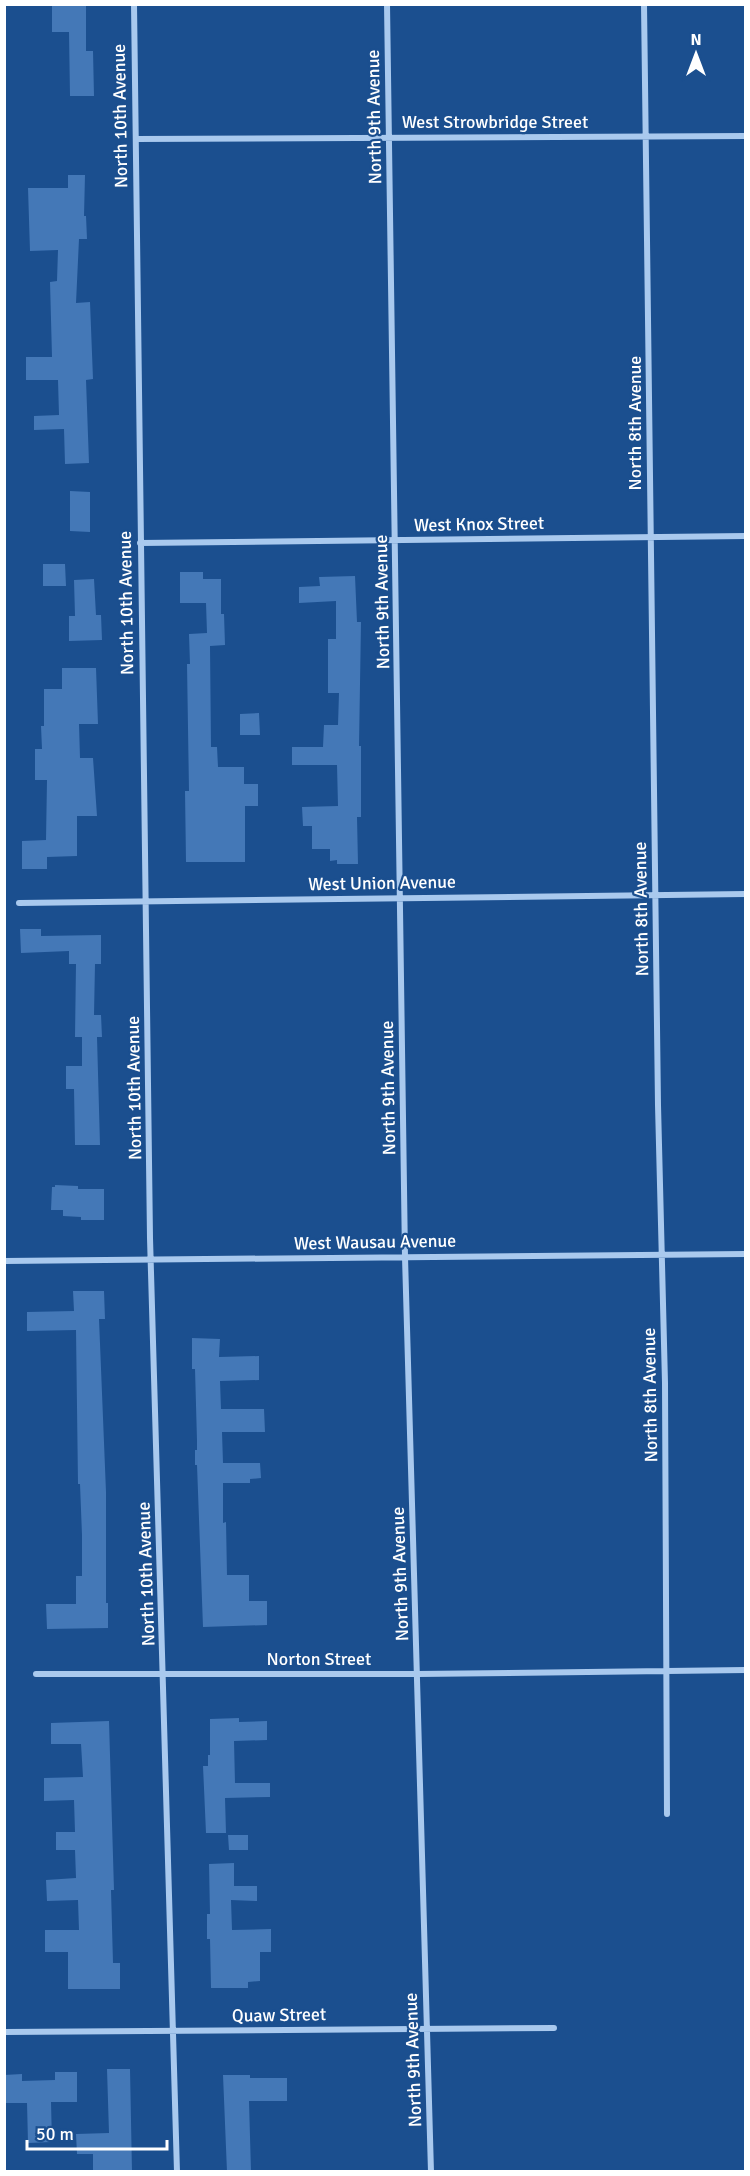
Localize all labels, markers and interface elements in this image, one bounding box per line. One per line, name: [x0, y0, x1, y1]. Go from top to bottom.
north arrow: [666, 24, 726, 84]
text: N: [690, 30, 702, 50]
street label: North 10th Avenue: [108, 44, 132, 188]
street label: North 9th Avenue: [362, 49, 386, 185]
street label: West Strowbridge Street: [402, 111, 588, 133]
street label: North 8th Avenue: [624, 356, 646, 490]
street label: West Knox Street: [414, 512, 544, 536]
street label: North 10th Avenue: [114, 531, 138, 675]
street label: North 9th Avenue: [370, 534, 394, 670]
street label: North 8th Avenue: [629, 841, 653, 977]
street label: West Union Avenue: [308, 871, 456, 895]
street label: North 10th Avenue: [122, 1016, 146, 1160]
street label: North 9th Avenue: [376, 1020, 400, 1156]
street label: West Wausau Avenue: [294, 1230, 456, 1254]
street label: North 8th Avenue: [638, 1327, 662, 1463]
street label: North 10th Avenue: [132, 1501, 160, 1647]
street label: North 9th Avenue: [387, 1506, 413, 1642]
street label: Norton Street: [267, 1648, 371, 1670]
street label: North 9th Avenue: [400, 1992, 426, 2128]
street label: Quaw Street: [232, 2003, 326, 2027]
scale bar: [27, 2113, 166, 2151]
text: 50 m: [36, 2123, 74, 2145]

